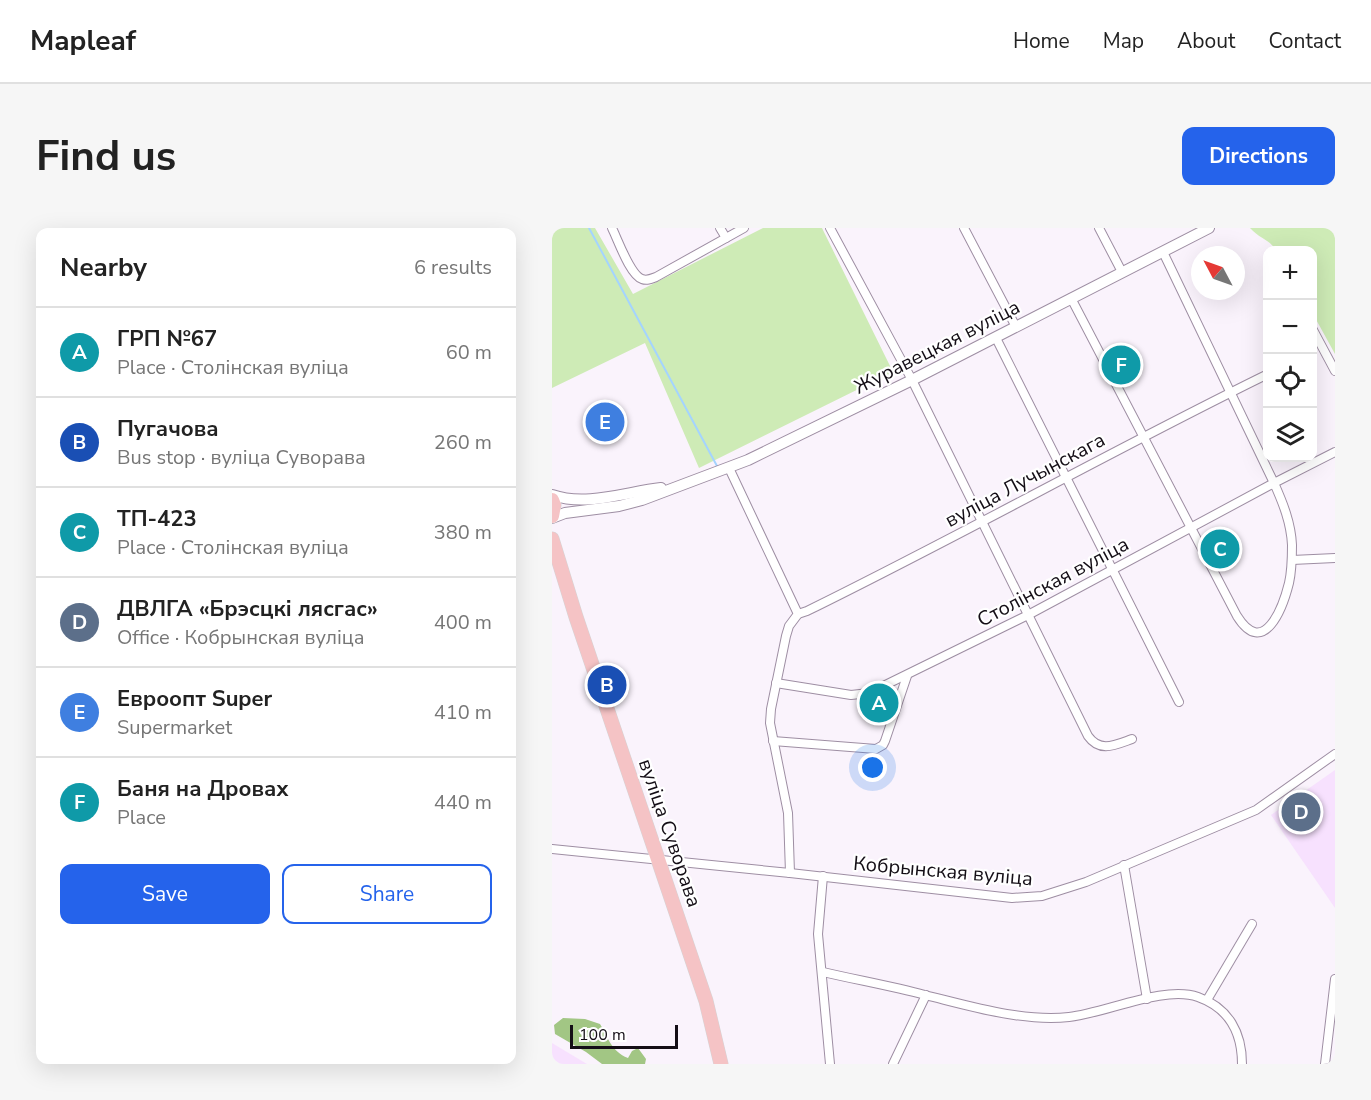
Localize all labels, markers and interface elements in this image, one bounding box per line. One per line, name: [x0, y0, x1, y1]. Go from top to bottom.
text: Mapleaf: [30, 22, 136, 60]
text: Home: [1013, 27, 1070, 55]
text: Map: [1103, 27, 1144, 55]
text: About: [1177, 27, 1235, 55]
text: Contact: [1268, 27, 1341, 55]
button: Directions: [1182, 127, 1335, 185]
text: Find us: [36, 128, 176, 185]
north arrow: [1191, 246, 1245, 300]
map controls: [1263, 246, 1317, 462]
button: +: [1263, 246, 1317, 300]
text: Nearby: [60, 250, 147, 285]
text: 6 results: [414, 254, 492, 281]
street label: Журавецкая вуліца: [849, 293, 1025, 401]
button: −: [1263, 300, 1317, 354]
text: ГРП №67: [117, 324, 217, 354]
text: A: [72, 339, 87, 366]
text: 60 m: [446, 339, 492, 366]
pin: F: [1102, 342, 1140, 388]
text: Place · Столінская вуліца: [117, 354, 349, 381]
button: locate: [1263, 354, 1317, 408]
pin: E: [586, 400, 624, 444]
button: layers: [1263, 408, 1317, 462]
text: Пугачова: [117, 414, 219, 444]
street label: вуліца Лучынскага: [940, 426, 1110, 534]
text: B: [73, 429, 86, 456]
text: 260 m: [434, 429, 492, 456]
text: Bus stop · вуліца Суворава: [117, 444, 366, 471]
text: ТП-423: [117, 504, 197, 534]
text: C: [73, 519, 86, 546]
text: 380 m: [434, 519, 492, 546]
pin: C: [1200, 526, 1240, 572]
street label: Столінская вуліца: [972, 531, 1134, 633]
text: Place · Столінская вуліца: [117, 534, 349, 561]
text: ДВЛГА «Брэсцкі лясгас»: [117, 594, 378, 624]
text: D: [72, 609, 87, 636]
text: 400 m: [434, 609, 492, 636]
text: Office · Кобрынская вуліца: [117, 624, 365, 651]
pin: B: [588, 662, 626, 708]
pin: A: [860, 680, 898, 726]
text: Евроопт Super: [117, 684, 272, 714]
text: E: [74, 699, 85, 726]
text: 410 m: [434, 699, 492, 726]
text: Supermarket: [117, 714, 232, 741]
your location: [858, 753, 887, 782]
street label: вуліца Суворава: [632, 755, 708, 911]
text: Баня на Дровах: [117, 774, 289, 804]
text: F: [74, 789, 85, 816]
text: 440 m: [434, 789, 492, 816]
pin: D: [1282, 790, 1320, 834]
text: Place: [117, 804, 166, 831]
street label: Кобрынская вуліца: [852, 850, 1034, 892]
button: Save: [60, 864, 270, 924]
button: Share: [282, 864, 492, 924]
scale bar: [570, 1022, 678, 1050]
text: 100 m: [579, 1024, 626, 1046]

